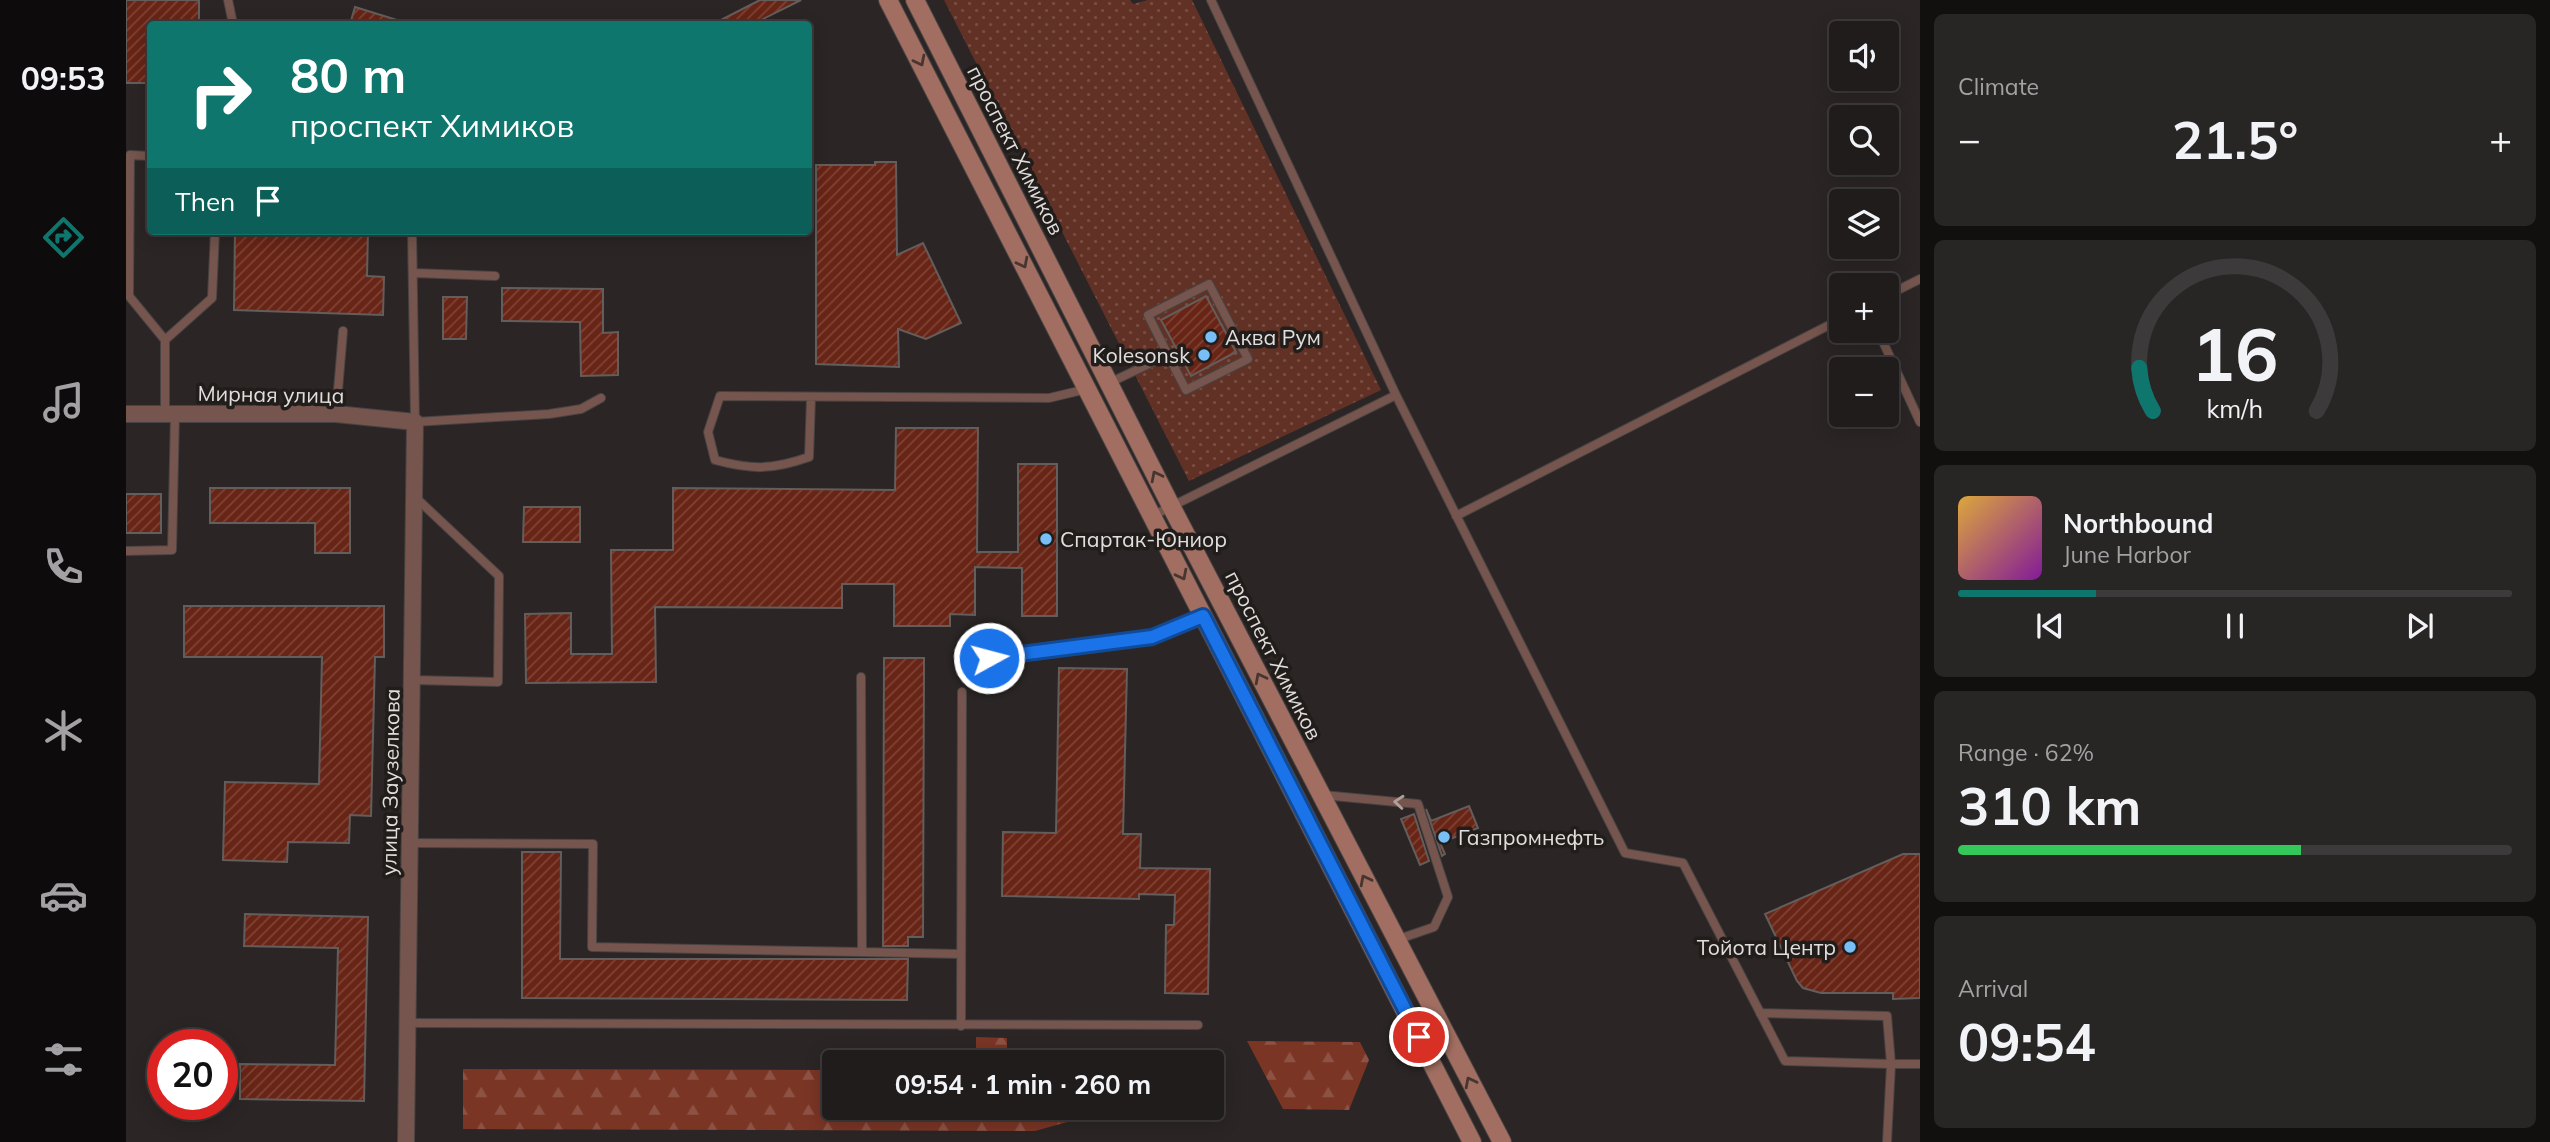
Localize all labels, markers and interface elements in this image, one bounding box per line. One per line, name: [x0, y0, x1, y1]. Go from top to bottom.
map controls: [1829, 21, 1899, 427]
button: sound: [1829, 21, 1899, 91]
text: 80 m: [290, 44, 406, 105]
icon: right: [175, 49, 266, 140]
one-way arrow: [911, 54, 925, 66]
text: 09:53: [21, 58, 105, 98]
street label: проспект Химиков: [962, 61, 1070, 239]
text: Climate: [1958, 72, 2039, 101]
text: проспект Химиков: [290, 105, 574, 145]
button: search: [1829, 105, 1899, 175]
text: 21.5°: [2172, 107, 2298, 172]
text: −: [1958, 115, 1981, 163]
text: +: [2489, 115, 2512, 163]
icon: arrive: [249, 182, 287, 220]
text: Then: [175, 185, 235, 218]
button: layers: [1829, 189, 1899, 259]
icon: directions: [39, 213, 88, 262]
one-way arrow: [1015, 256, 1029, 268]
button: +: [1829, 273, 1899, 343]
text: 16: [2191, 309, 2279, 400]
place label: Аква Рум: [1225, 324, 1321, 350]
marker: Аква Рум: [1203, 329, 1219, 345]
place label: Kolesonsk: [1093, 342, 1190, 368]
marker: Kolesonsk: [1196, 347, 1212, 363]
button: −: [1829, 357, 1899, 427]
icon: music: [39, 378, 88, 427]
street label: Мирная улица: [197, 380, 345, 408]
text: km/h: [2207, 393, 2263, 424]
one-way arrow: [1150, 471, 1164, 483]
text: Northbound: [2063, 507, 2213, 540]
place label: Спартак-Юниор: [1060, 526, 1227, 552]
marker: Спартак-Юниор: [1038, 531, 1054, 547]
text: June Harbor: [2063, 540, 2191, 569]
icon: phone: [39, 542, 88, 591]
street label: проспект Химиков: [1220, 566, 1328, 744]
one-way arrow: [1174, 568, 1188, 580]
icon: previous: [2031, 607, 2069, 645]
icon: pause: [2216, 607, 2254, 645]
icon: next: [2401, 607, 2439, 645]
position arrow: [952, 621, 1026, 695]
one-way arrow: [1255, 673, 1269, 685]
street label: улица Заузелкова: [375, 688, 405, 876]
icon: climate: [39, 706, 88, 755]
text: Range · 62%: [1958, 738, 2094, 767]
text: 310 km: [1958, 773, 2141, 838]
one-way arrow: [1393, 795, 1404, 810]
place label: Газпромнефть: [1458, 824, 1604, 850]
marker: Газпромнефть: [1436, 829, 1452, 845]
icon: car: [39, 871, 88, 920]
one-way arrow: [1360, 875, 1373, 887]
place label: Тойота Центр: [1697, 934, 1836, 960]
marker: Тойота Центр: [1842, 939, 1858, 955]
text: Arrival: [1958, 974, 2028, 1003]
pin: [1389, 1007, 1449, 1067]
text: 09:54: [1958, 1009, 2096, 1074]
icon: arrive: [1400, 1018, 1438, 1056]
speed limit sign: 20: [147, 1029, 238, 1120]
icon: filters: [39, 1035, 88, 1084]
text: 09:54 · 1 min · 260 m: [895, 1068, 1151, 1101]
one-way arrow: [1465, 1077, 1478, 1089]

